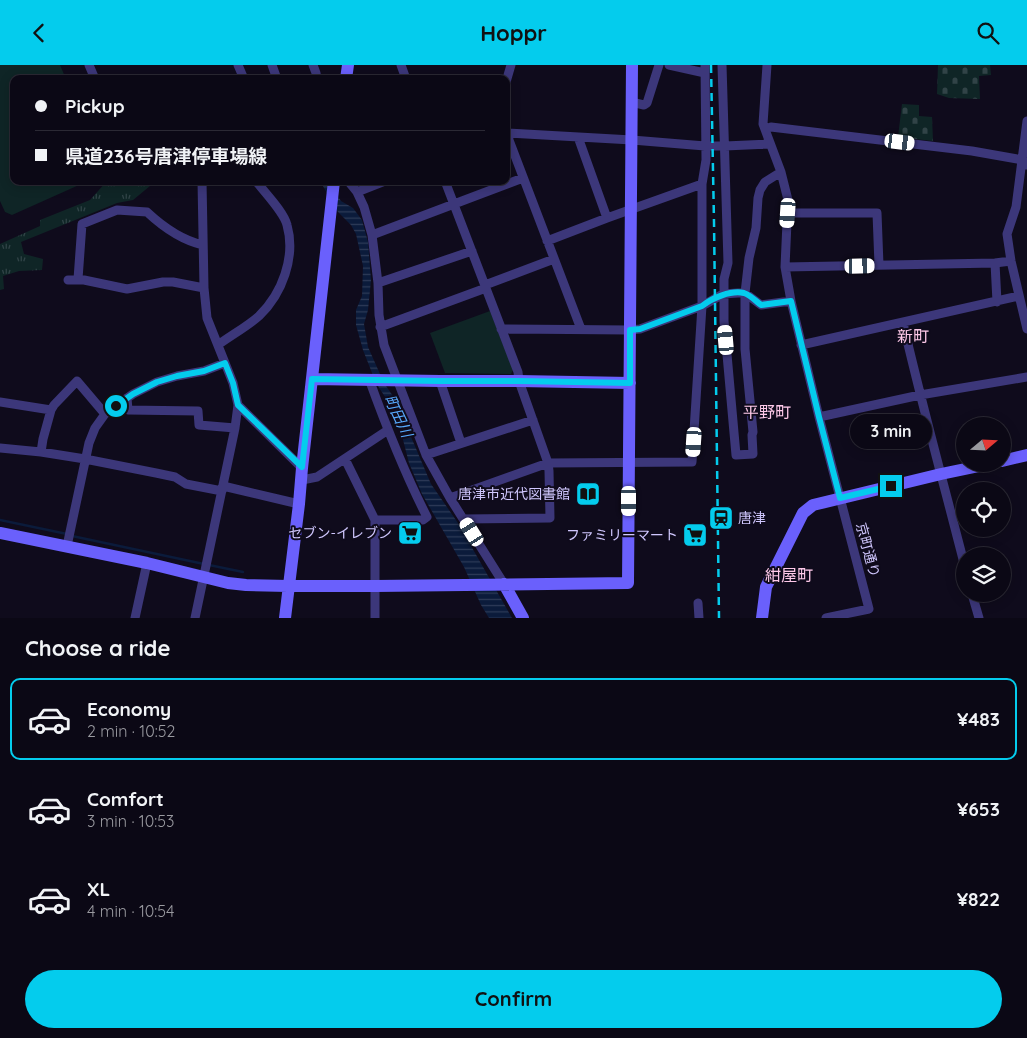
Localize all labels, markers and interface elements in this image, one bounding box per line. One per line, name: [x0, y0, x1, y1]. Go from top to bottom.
icon: back: [25, 19, 53, 47]
text: Hoppr: [480, 19, 547, 47]
icon: search: [974, 19, 1002, 47]
text: Pickup: [65, 94, 125, 118]
car: [884, 133, 915, 151]
text: 県道236号唐津停車場線: [65, 144, 268, 168]
car: [779, 198, 796, 228]
car: [844, 258, 875, 274]
car: [717, 324, 734, 356]
district label: 新町: [897, 326, 929, 346]
water label: 町田川: [380, 391, 417, 442]
route start: [105, 395, 127, 417]
district label: 平野町: [743, 402, 791, 422]
callout: 3 min: [850, 413, 932, 449]
north arrow: [956, 417, 1011, 473]
map controls: [956, 417, 1011, 602]
text: 3 min: [870, 421, 912, 441]
car: [685, 427, 702, 457]
route end: [880, 475, 902, 497]
library icon: 唐津市近代図書館: [575, 481, 601, 507]
button: locate: [956, 482, 1011, 537]
place label: 唐津市近代図書館: [458, 485, 570, 503]
car: [621, 486, 636, 516]
station icon: 唐津: [708, 505, 734, 531]
place label: 唐津: [738, 509, 766, 527]
car: [457, 515, 486, 549]
supermarket icon: セブン-イレブン: [397, 520, 423, 546]
street label: 京町通り: [852, 521, 884, 579]
supermarket icon: ファミリーマート: [682, 522, 708, 548]
place label: セブン-イレブン: [289, 524, 392, 542]
place label: ファミリーマート: [566, 526, 678, 544]
button: layers: [956, 547, 1011, 602]
district label: 紺屋町: [765, 565, 813, 585]
text: Choose a ride: [25, 634, 170, 662]
icon: car: [27, 697, 72, 742]
text: Economy: [87, 697, 171, 721]
text: ¥483: [957, 707, 1000, 731]
text: 2 min · 10:52: [87, 721, 175, 741]
icon: car: [27, 787, 72, 832]
text: Comfort: [87, 787, 164, 811]
text: ¥653: [957, 797, 1000, 821]
text: 3 min · 10:53: [87, 811, 174, 831]
icon: car: [27, 877, 72, 922]
text: XL: [87, 877, 110, 901]
text: ¥822: [957, 887, 1000, 911]
text: 4 min · 10:54: [87, 901, 175, 921]
button: Confirm: [25, 970, 1002, 1028]

